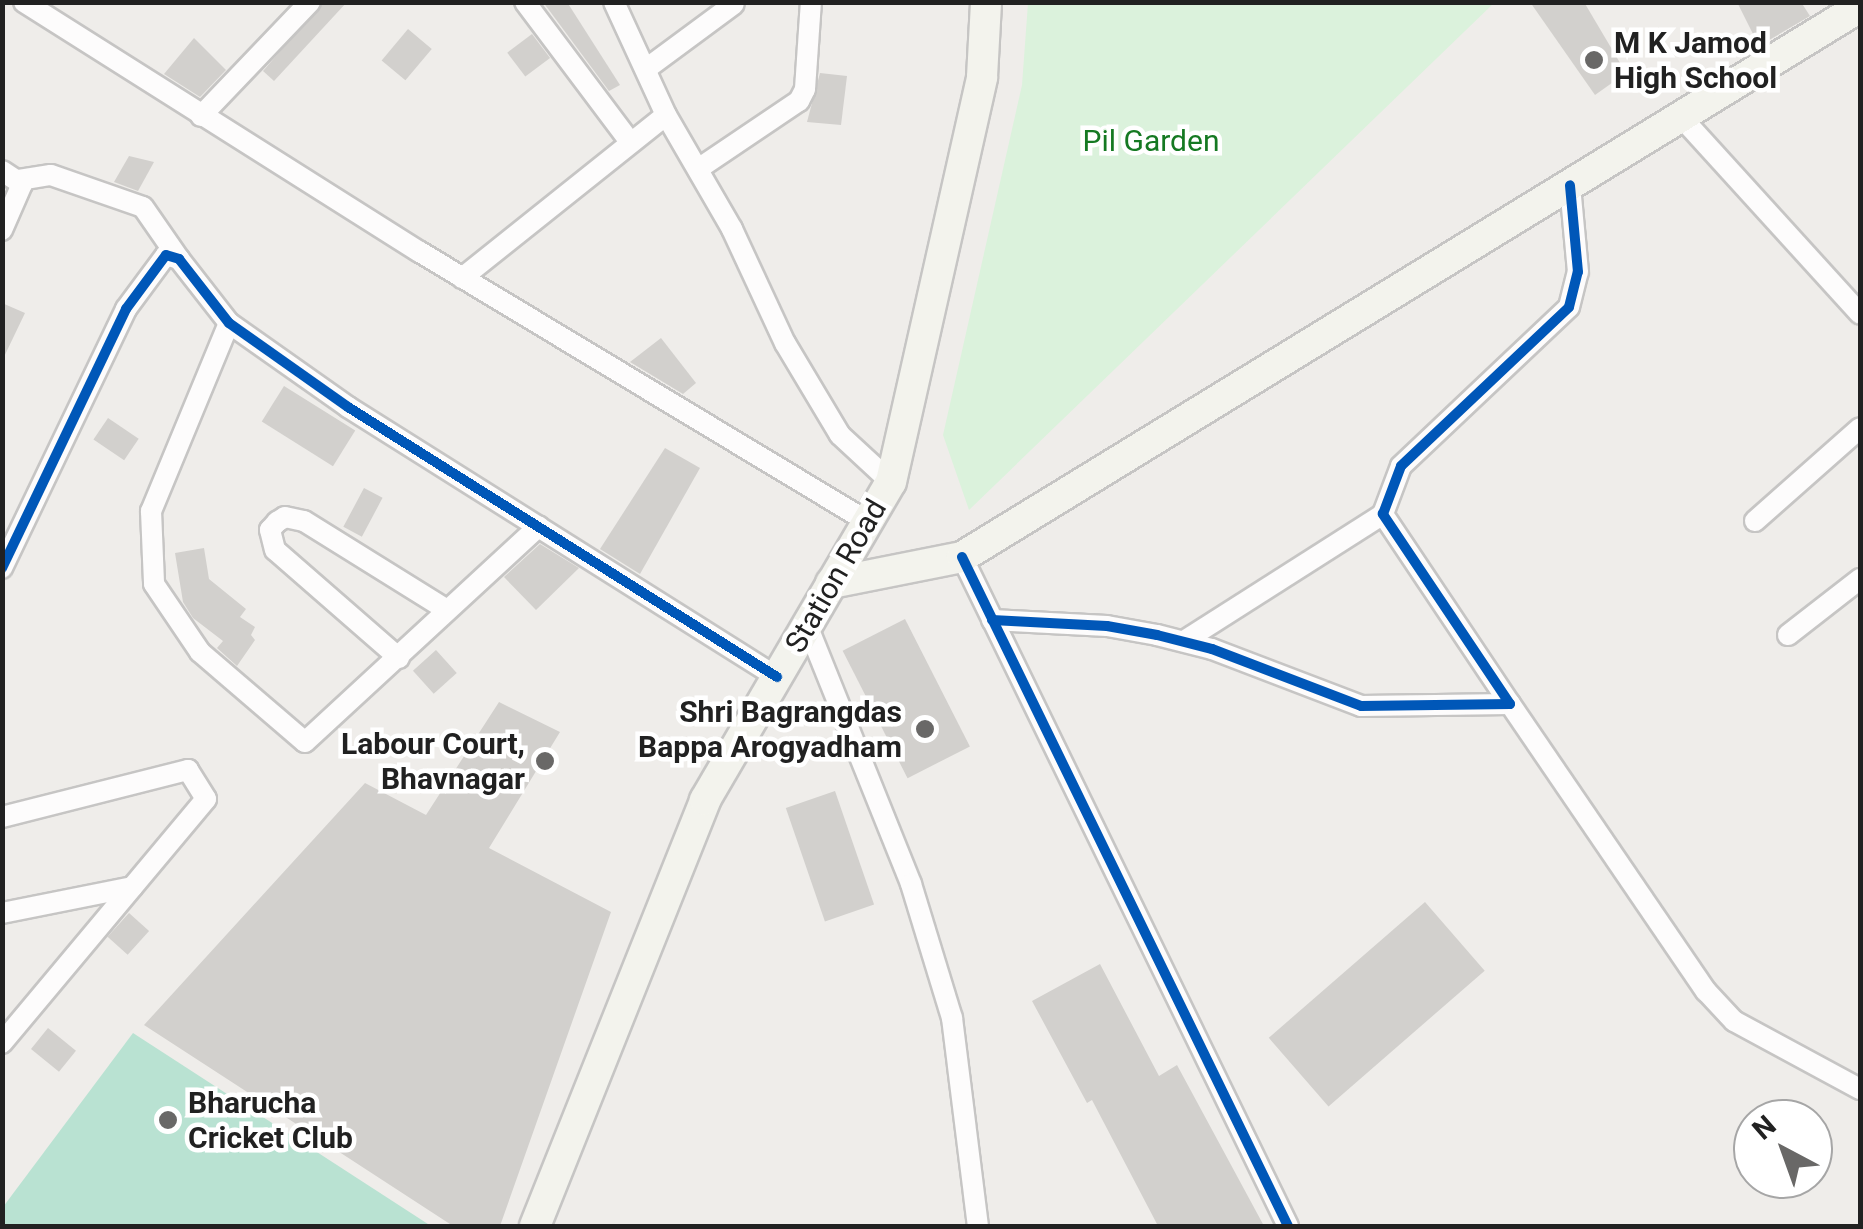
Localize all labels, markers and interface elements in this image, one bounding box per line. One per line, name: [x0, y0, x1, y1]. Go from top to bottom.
place label: M K Jamod High School: [1614, 25, 1777, 96]
marker: M K Jamod High School: [1583, 49, 1605, 71]
park label: Pil Garden: [1083, 123, 1219, 159]
street label: Station Road: [778, 493, 894, 659]
place label: Shri Bagrangdas Bappa Arogyadham: [638, 694, 902, 764]
marker: Shri Bagrangdas Bappa Arogyadham: [912, 716, 938, 742]
place label: Labour Court, Bhavnagar: [341, 726, 525, 796]
marker: Labour Court, Bhavnagar: [534, 750, 556, 772]
place label: Bharucha Cricket Club: [188, 1085, 353, 1156]
north arrow: [1733, 1099, 1833, 1199]
marker: Bharucha Cricket Club: [157, 1109, 179, 1131]
text: N: [1746, 1109, 1783, 1146]

